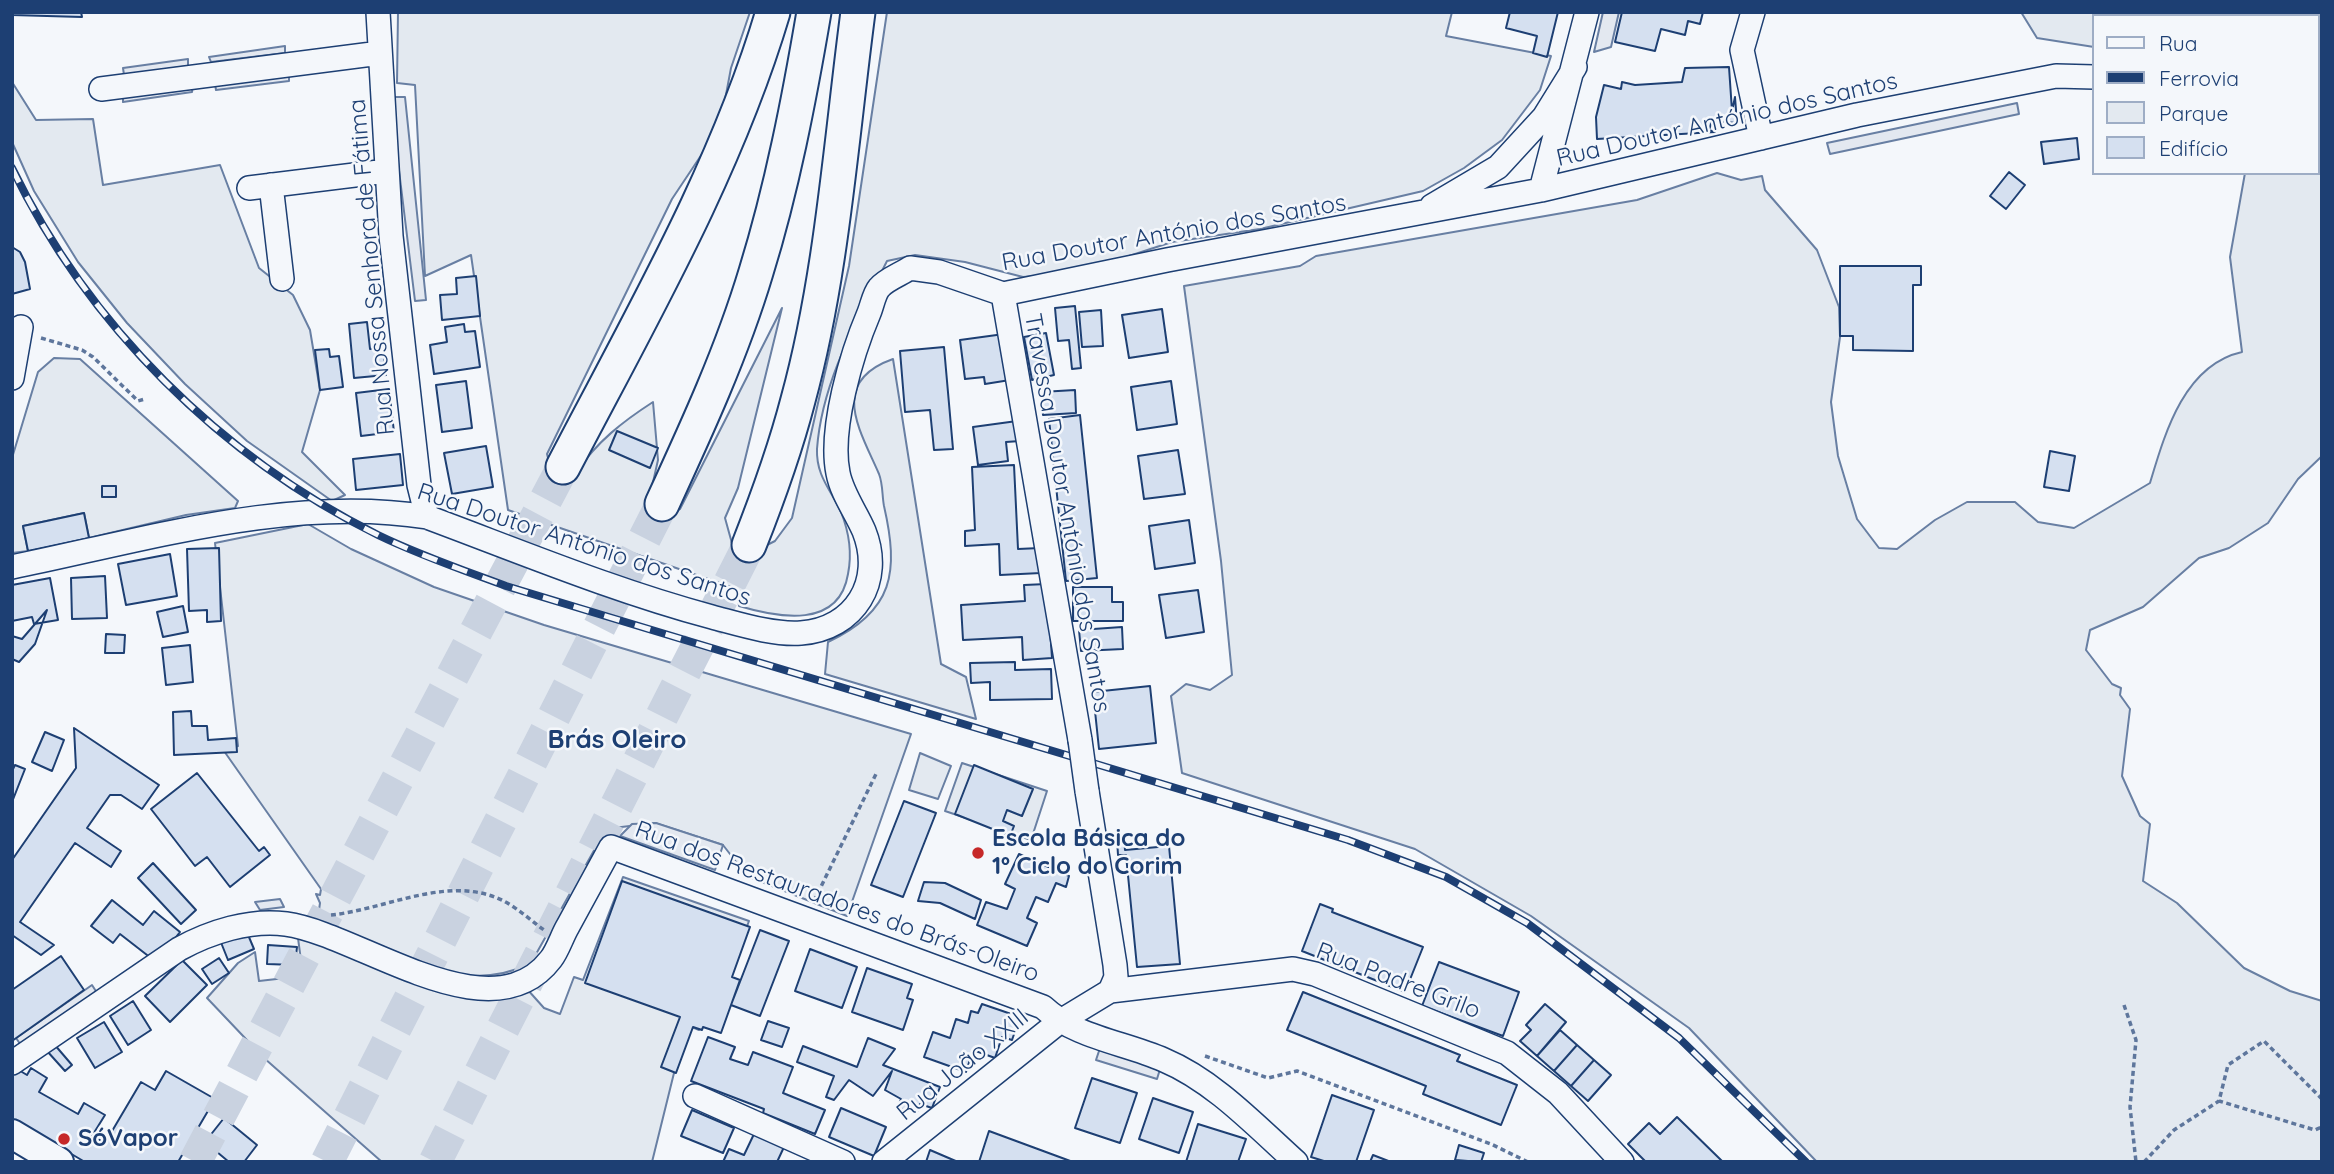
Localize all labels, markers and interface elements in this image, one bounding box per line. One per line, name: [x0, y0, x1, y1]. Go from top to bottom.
legend: [2092, 14, 2320, 175]
text: Rua: [2159, 30, 2198, 56]
text: Ferrovia: [2159, 65, 2239, 91]
street label: Rua Doutor António dos Santos: [1554, 67, 1900, 173]
street label: Rua Nossa Senhora de Fátima: [343, 98, 401, 436]
text: Parque: [2159, 100, 2228, 126]
text: Edifício: [2159, 135, 2228, 161]
street label: Rua Doutor António dos Santos: [1000, 189, 1348, 277]
street label: Travessa Doutor António dos Santos: [1018, 311, 1116, 715]
street label: Rua Doutor António dos Santos: [414, 477, 754, 613]
district label: Brás Oleiro: [547, 724, 687, 756]
street label: Rua dos Restauradores do Brás-Oleiro: [631, 815, 1043, 989]
place label: Escola Básica do 1º Ciclo do Corim: [992, 825, 1185, 881]
marker: Escola Básica do 1º Ciclo do Corim: [970, 845, 986, 861]
street label: Rua Padre Grilo: [1312, 936, 1484, 1026]
street label: Rua João XXIII: [891, 1003, 1035, 1127]
place label: SóVapor: [78, 1125, 178, 1153]
marker: SóVapor: [56, 1131, 72, 1147]

